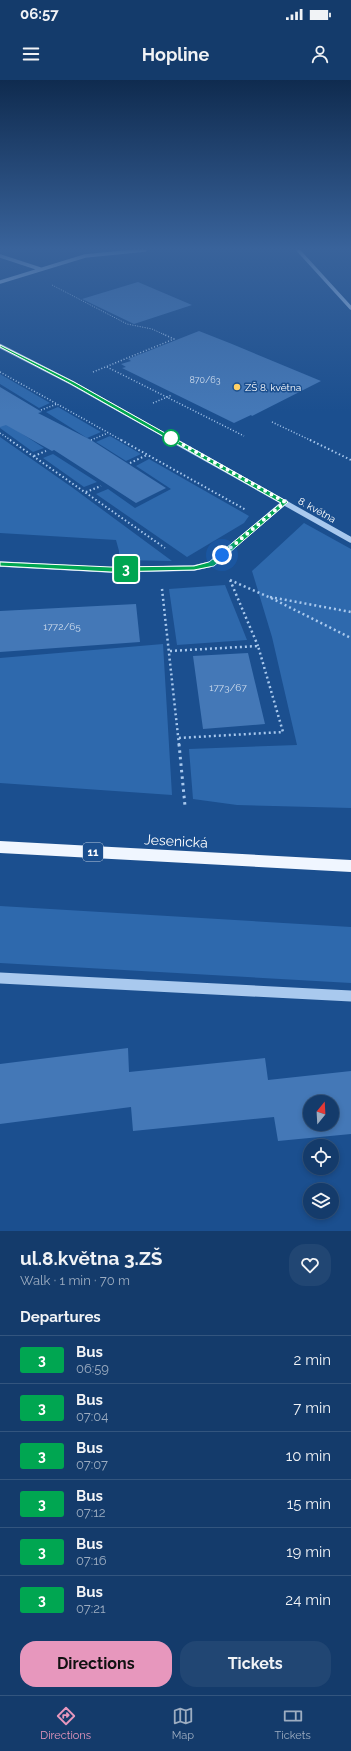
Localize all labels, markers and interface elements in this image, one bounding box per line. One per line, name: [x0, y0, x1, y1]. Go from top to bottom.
text: 06:57: [20, 5, 59, 23]
icon: menu: [20, 43, 42, 65]
icon: person: [309, 43, 331, 65]
text: Hopline: [142, 44, 209, 65]
house number: 870/63: [189, 375, 221, 385]
marker: ZŠ 8. května: [232, 382, 242, 392]
place label: ZŠ 8. května: [245, 382, 301, 393]
unlabelled marker: [162, 429, 180, 447]
street label: 8. května: [296, 495, 338, 525]
your location: [212, 545, 232, 565]
line badge: 3: [113, 556, 139, 582]
text: 3: [122, 561, 130, 577]
house number: 1772/65: [43, 621, 81, 632]
house number: 1773/67: [209, 682, 247, 693]
street label: Jesenická: [144, 831, 208, 851]
road number: 11: [83, 843, 103, 861]
north arrow: [303, 1095, 339, 1131]
map controls: [303, 1095, 339, 1219]
button: locate: [303, 1139, 339, 1175]
button: layers: [303, 1183, 339, 1219]
button: heart: [289, 1244, 331, 1286]
text: ul.8.května 3.ZŠ: [20, 1247, 162, 1269]
text: Walk · 1 min · 70 m: [20, 1273, 130, 1288]
text: Departures: [20, 1308, 101, 1326]
text: Bus: [76, 1343, 103, 1361]
text: 2 min: [294, 1351, 331, 1369]
text: 3: [38, 1352, 46, 1368]
text: 06:59: [76, 1361, 109, 1376]
text: Bus: [76, 1391, 103, 1409]
text: 7 min: [293, 1399, 331, 1417]
text: 3: [38, 1400, 46, 1416]
text: 07:04: [76, 1409, 108, 1424]
text: Bus: [76, 1439, 103, 1457]
text: 10 min: [286, 1447, 331, 1465]
text: 3: [38, 1448, 46, 1464]
text: 07:07: [76, 1457, 108, 1472]
text: Bus: [76, 1487, 103, 1505]
text: 15 min: [287, 1495, 331, 1513]
text: 3: [38, 1496, 46, 1512]
text: 07:12: [76, 1505, 106, 1520]
text: Bus: [76, 1535, 103, 1553]
text: 19 min: [286, 1543, 331, 1561]
text: 3: [38, 1544, 46, 1560]
text: 07:16: [76, 1553, 107, 1568]
text: Bus: [76, 1583, 103, 1601]
text: 24 min: [285, 1591, 331, 1609]
text: 3: [38, 1592, 46, 1608]
text: 07:21: [76, 1601, 106, 1616]
button: Directions: [20, 1641, 172, 1687]
button: Tickets: [180, 1641, 331, 1687]
tab: Directions: [40, 1705, 91, 1742]
tab: Map: [172, 1705, 194, 1742]
tab: Tickets: [275, 1705, 311, 1742]

